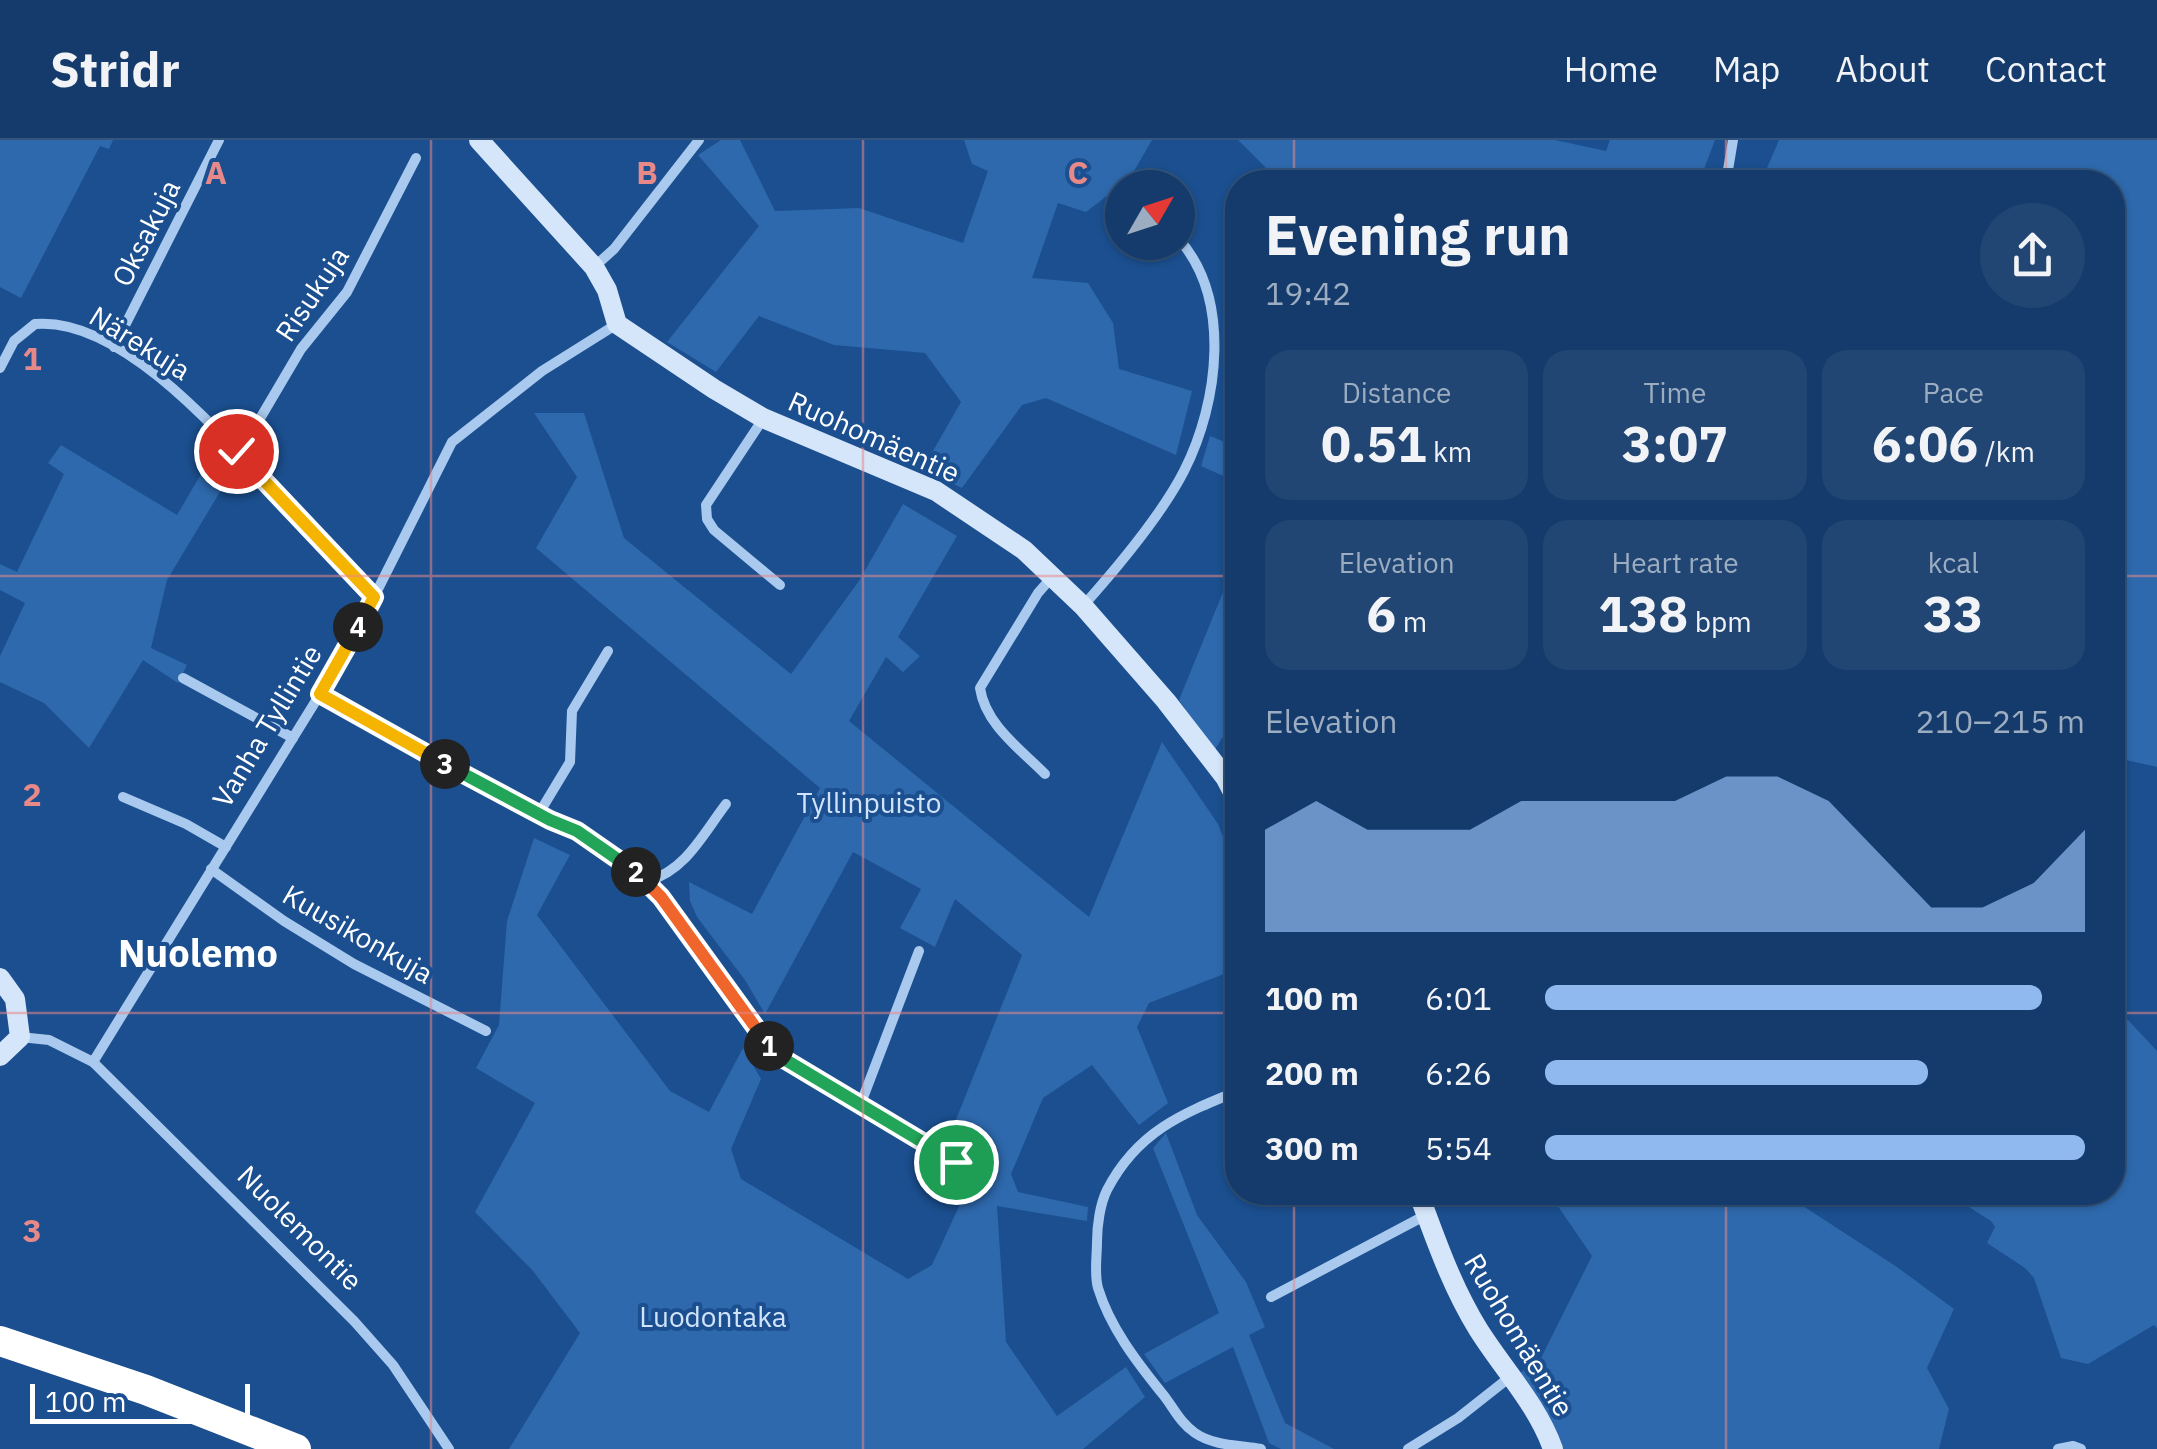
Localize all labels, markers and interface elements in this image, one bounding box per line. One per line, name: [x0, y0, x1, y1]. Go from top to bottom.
text: Stridr: [50, 38, 180, 100]
text: Home: [1564, 46, 1658, 92]
text: Map: [1713, 46, 1780, 92]
text: About: [1835, 46, 1930, 92]
text: Contact: [1985, 46, 2107, 92]
text: A: [205, 151, 227, 193]
text: B: [636, 151, 658, 193]
text: C: [1068, 151, 1088, 193]
north arrow: [1105, 170, 1195, 260]
map controls: [1105, 170, 1195, 260]
street label: Oksakuja: [103, 173, 188, 293]
text: Evening run: [1265, 199, 1571, 270]
button: share: [1980, 203, 2085, 308]
street label: Risukuja: [266, 239, 357, 348]
text: 19:42: [1265, 272, 1351, 314]
street label: Närekuja: [83, 297, 198, 388]
text: 1: [22, 337, 42, 379]
text: Distance: [1342, 374, 1451, 411]
text: Time: [1644, 374, 1706, 411]
text: Pace: [1923, 374, 1984, 411]
street label: Ruohomäentie: [783, 382, 966, 491]
pin: [194, 409, 279, 494]
text: 0.51: [1321, 411, 1427, 476]
text: 3:07: [1622, 411, 1728, 476]
text: 6:06: [1872, 411, 1978, 476]
icon: check: [209, 424, 264, 479]
text: km: [1427, 433, 1472, 470]
text: /km: [1978, 433, 2035, 470]
text: Elevation: [1339, 544, 1455, 581]
text: Heart rate: [1611, 544, 1739, 581]
text: kcal: [1928, 544, 1979, 581]
text: 6: [1366, 581, 1396, 646]
text: 138: [1598, 581, 1688, 646]
text: 33: [1923, 581, 1983, 646]
pin: 4: [333, 602, 383, 652]
text: m: [1396, 603, 1427, 640]
text: bpm: [1688, 603, 1752, 640]
text: 4: [350, 608, 366, 645]
street label: Vanha Tyllintie: [203, 638, 330, 814]
text: Elevation: [1265, 700, 1398, 742]
text: 210–215 m: [1915, 700, 2085, 742]
pin: 3: [420, 739, 470, 789]
text: 3: [437, 745, 453, 782]
text: 2: [22, 773, 42, 815]
park label: Tyllinpuisto: [797, 784, 941, 821]
pin: 2: [611, 847, 661, 897]
text: 2: [628, 853, 644, 890]
street label: Kuusikonkuja: [276, 876, 440, 992]
district label: Nuolemo: [118, 928, 278, 977]
text: 100 m: [1265, 977, 1359, 1019]
text: 6:01: [1425, 977, 1492, 1019]
pin: 1: [744, 1021, 794, 1071]
text: 1: [761, 1027, 777, 1064]
text: 200 m: [1265, 1052, 1359, 1094]
text: 6:26: [1425, 1052, 1492, 1094]
pin: [914, 1120, 999, 1205]
text: 300 m: [1265, 1127, 1359, 1169]
text: 5:54: [1425, 1127, 1492, 1169]
icon: arrive: [929, 1135, 984, 1190]
street label: Nuolemontie: [230, 1157, 371, 1298]
text: 3: [22, 1209, 42, 1251]
street label: Ruohomäentie: [1456, 1246, 1583, 1423]
park label: Luodontaka: [639, 1298, 787, 1335]
scale bar: [30, 1379, 250, 1424]
text: 100 m: [45, 1383, 126, 1420]

